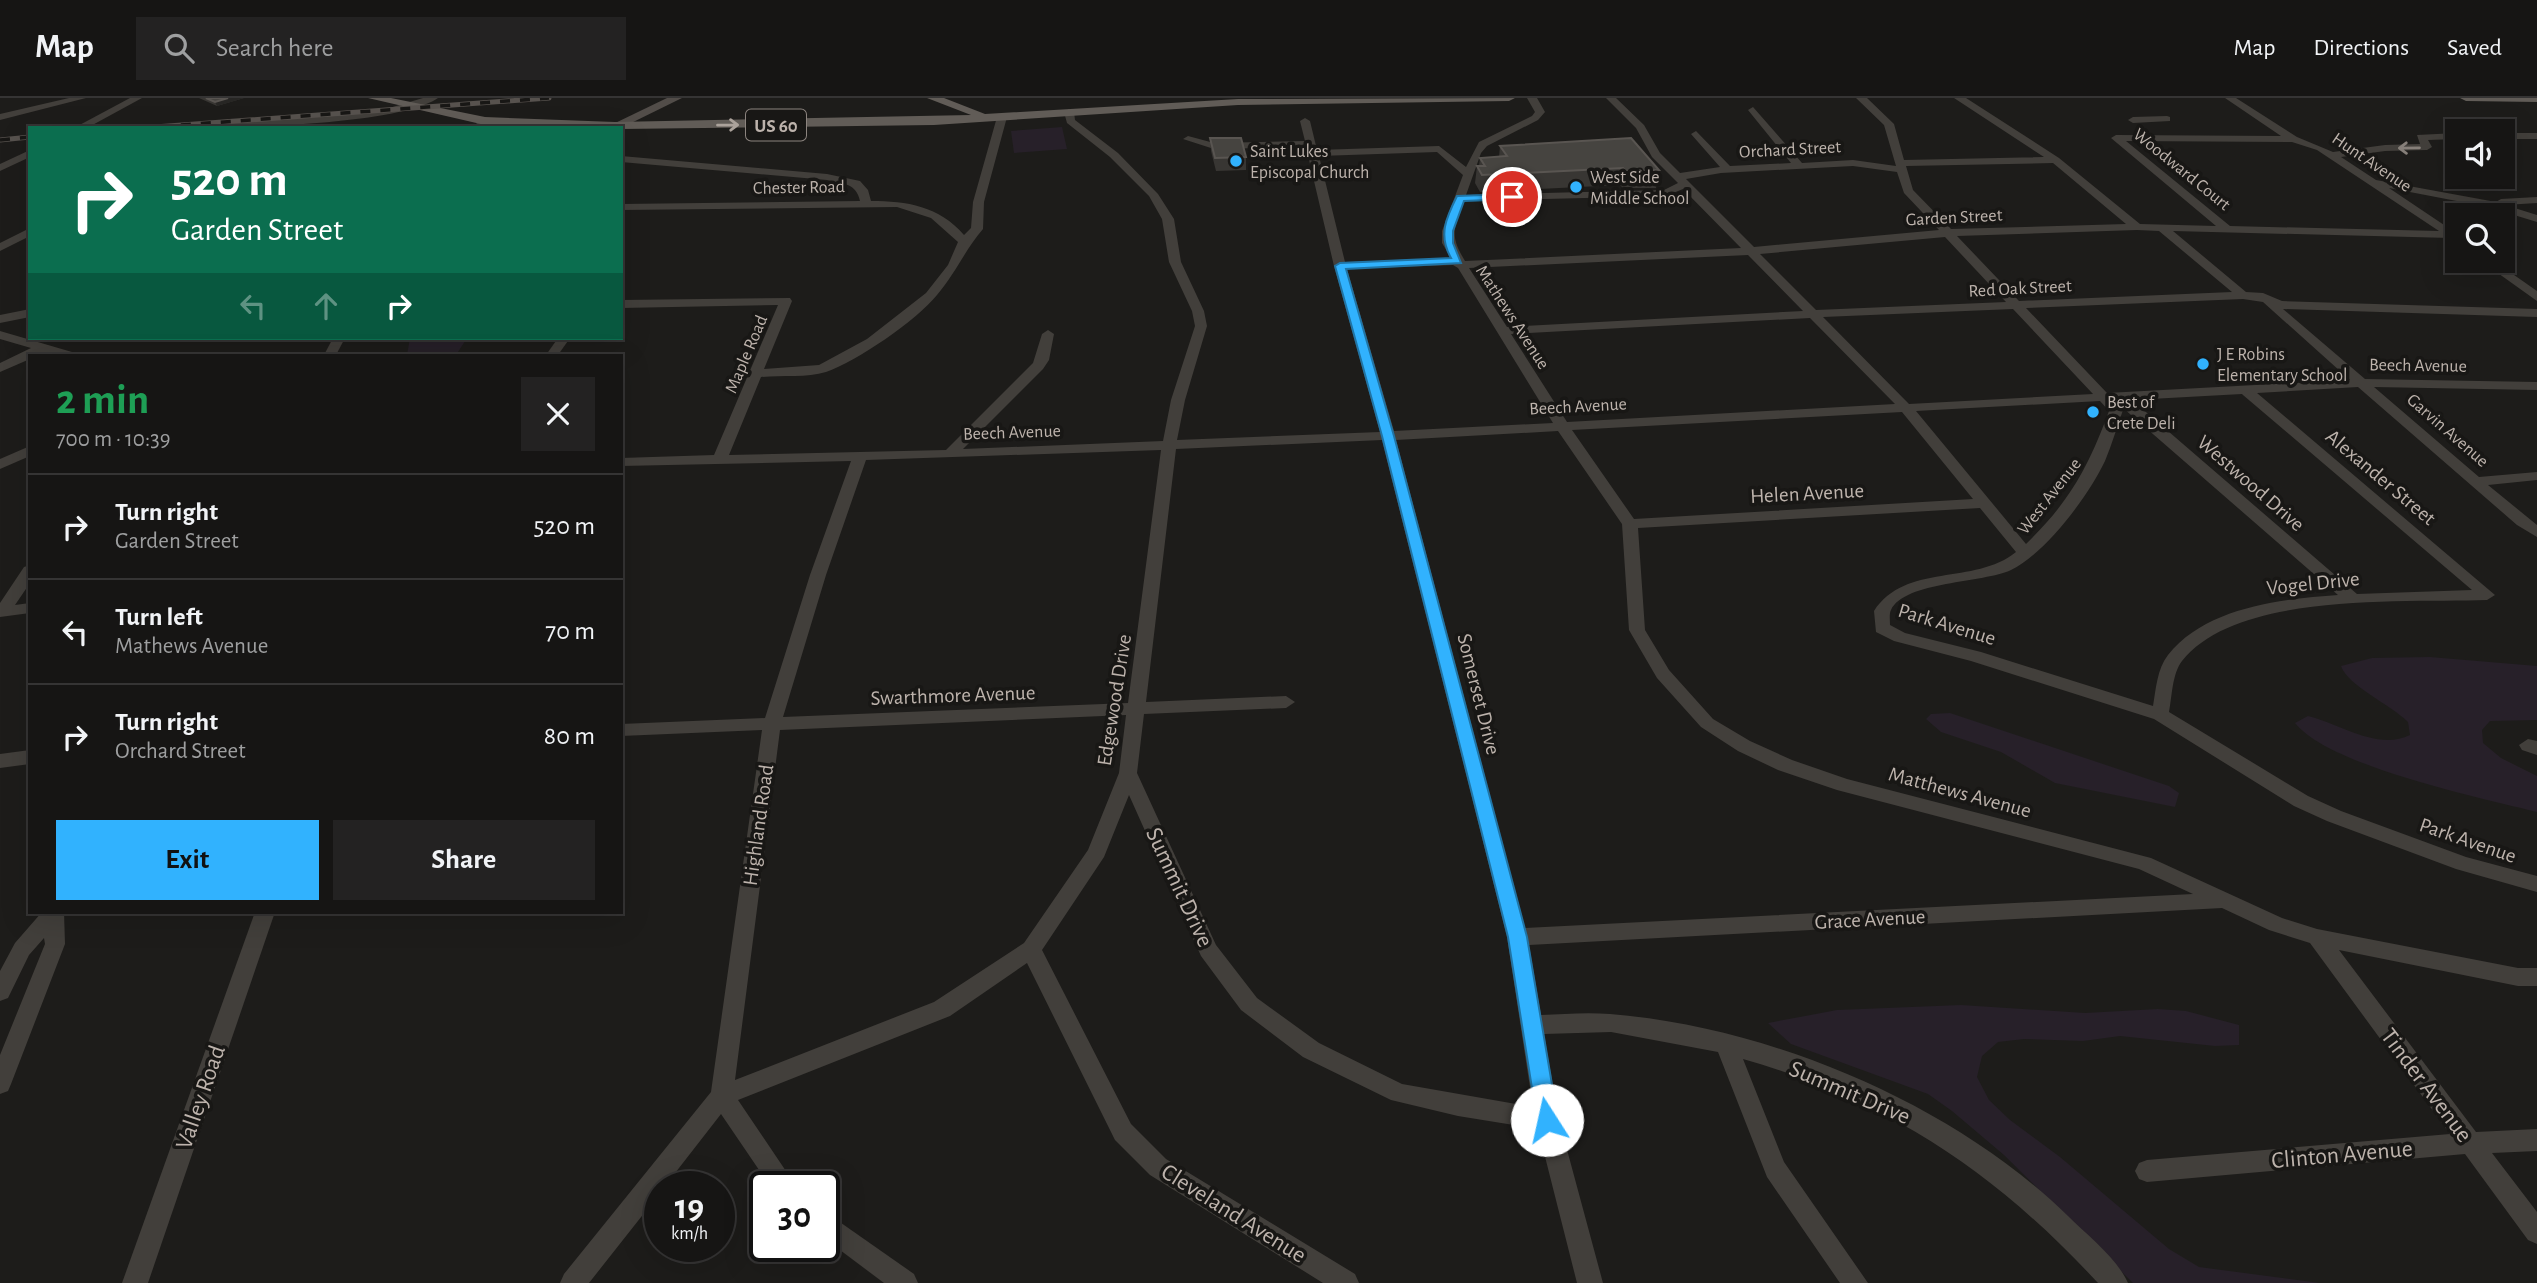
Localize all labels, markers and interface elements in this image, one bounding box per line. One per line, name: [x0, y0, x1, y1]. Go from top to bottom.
search box: [136, 17, 626, 80]
icon: search: [160, 29, 198, 67]
text: Map: [35, 31, 94, 64]
text: Search here: [216, 35, 334, 61]
text: Map: [2233, 36, 2275, 60]
text: Directions: [2313, 36, 2409, 60]
text: Saved: [2447, 36, 2502, 60]
road number: US 60: [746, 110, 806, 140]
one-way arrow: [716, 118, 739, 132]
map controls: [2445, 119, 2515, 273]
button: sound: [2445, 119, 2515, 189]
street label: Woodward Court: [2130, 125, 2233, 214]
street label: Hunt Avenue: [2328, 130, 2414, 196]
street label: Orchard Street: [1739, 138, 1842, 162]
one-way arrow: [2398, 141, 2421, 154]
place label: Saint Lukes Episcopal Church: [1250, 143, 1369, 182]
marker: Saint Lukes Episcopal Church: [1228, 153, 1244, 169]
icon: right: [56, 154, 147, 245]
text: 520 m: [171, 156, 288, 205]
pin: [1482, 167, 1542, 227]
place label: West Side Middle School: [1590, 169, 1689, 208]
street label: Chester Road: [753, 178, 845, 198]
icon: arrive: [1493, 178, 1531, 216]
marker: West Side Middle School: [1568, 179, 1584, 195]
button: search: [2445, 203, 2515, 273]
street label: Garden Street: [1905, 206, 2003, 230]
text: Garden Street: [171, 214, 343, 246]
street label: Mathews Avenue: [1472, 262, 1552, 373]
street label: Red Oak Street: [1968, 277, 2072, 301]
icon: left: [234, 287, 272, 325]
icon: ahead: [307, 287, 345, 325]
icon: right: [380, 287, 418, 325]
street label: Maple Road: [722, 313, 771, 396]
place label: J E Robins Elementary School: [2217, 346, 2348, 385]
marker: J E Robins Elementary School: [2195, 356, 2211, 372]
street label: Beech Avenue: [2369, 356, 2467, 376]
button: close: [521, 377, 595, 451]
text: 2 min: [56, 379, 149, 421]
street label: Garvin Avenue: [2403, 391, 2492, 471]
place label: Best of Crete Deli: [2107, 394, 2176, 433]
street label: Beech Avenue: [1529, 395, 1627, 419]
marker: Best of Crete Deli: [2085, 404, 2101, 420]
street label: Beech Avenue: [963, 422, 1061, 444]
street label: Alexander Street: [2322, 426, 2440, 529]
text: 700 m · 10:39: [56, 428, 171, 451]
street label: Westwood Drive: [2193, 431, 2308, 535]
street label: West Avenue: [2015, 455, 2085, 538]
street label: Helen Avenue: [1750, 480, 1865, 507]
text: Turn right: [115, 499, 218, 525]
icon: right: [56, 508, 94, 546]
text: 520 m: [533, 513, 595, 539]
text: Garden Street: [115, 530, 239, 553]
street label: Vogel Drive: [2265, 568, 2361, 599]
street label: Park Avenue: [1896, 600, 1998, 649]
text: Turn left: [115, 604, 203, 630]
icon: left: [56, 613, 94, 651]
text: 70 m: [545, 618, 595, 644]
street label: Somerset Drive: [1453, 631, 1504, 757]
street label: Edgewood Drive: [1094, 633, 1135, 767]
text: Mathews Avenue: [115, 635, 268, 658]
street label: Swarthmore Avenue: [870, 682, 1036, 709]
text: Turn right: [115, 709, 218, 735]
icon: right: [56, 718, 94, 756]
text: 80 m: [544, 723, 595, 749]
text: Orchard Street: [115, 740, 245, 763]
street label: Highland Road: [740, 763, 777, 887]
street label: Matthews Avenue: [1886, 763, 2033, 822]
street label: Park Avenue: [2417, 814, 2519, 867]
button: Exit: [56, 820, 319, 900]
button: Share: [333, 820, 595, 900]
street label: Summit Drive: [1141, 824, 1217, 951]
street label: Grace Avenue: [1814, 906, 1926, 933]
street label: Tinder Avenue: [2376, 1024, 2476, 1147]
street label: Valley Road: [172, 1042, 230, 1152]
street label: Summit Drive: [1786, 1057, 1914, 1129]
position arrow: [1510, 1083, 1584, 1157]
street label: Clinton Avenue: [2270, 1137, 2414, 1173]
street label: Cleveland Avenue: [1157, 1160, 1310, 1268]
speed limit sign: 30: [749, 1171, 840, 1262]
text: 19: [675, 1190, 704, 1225]
text: km/h: [671, 1225, 708, 1243]

